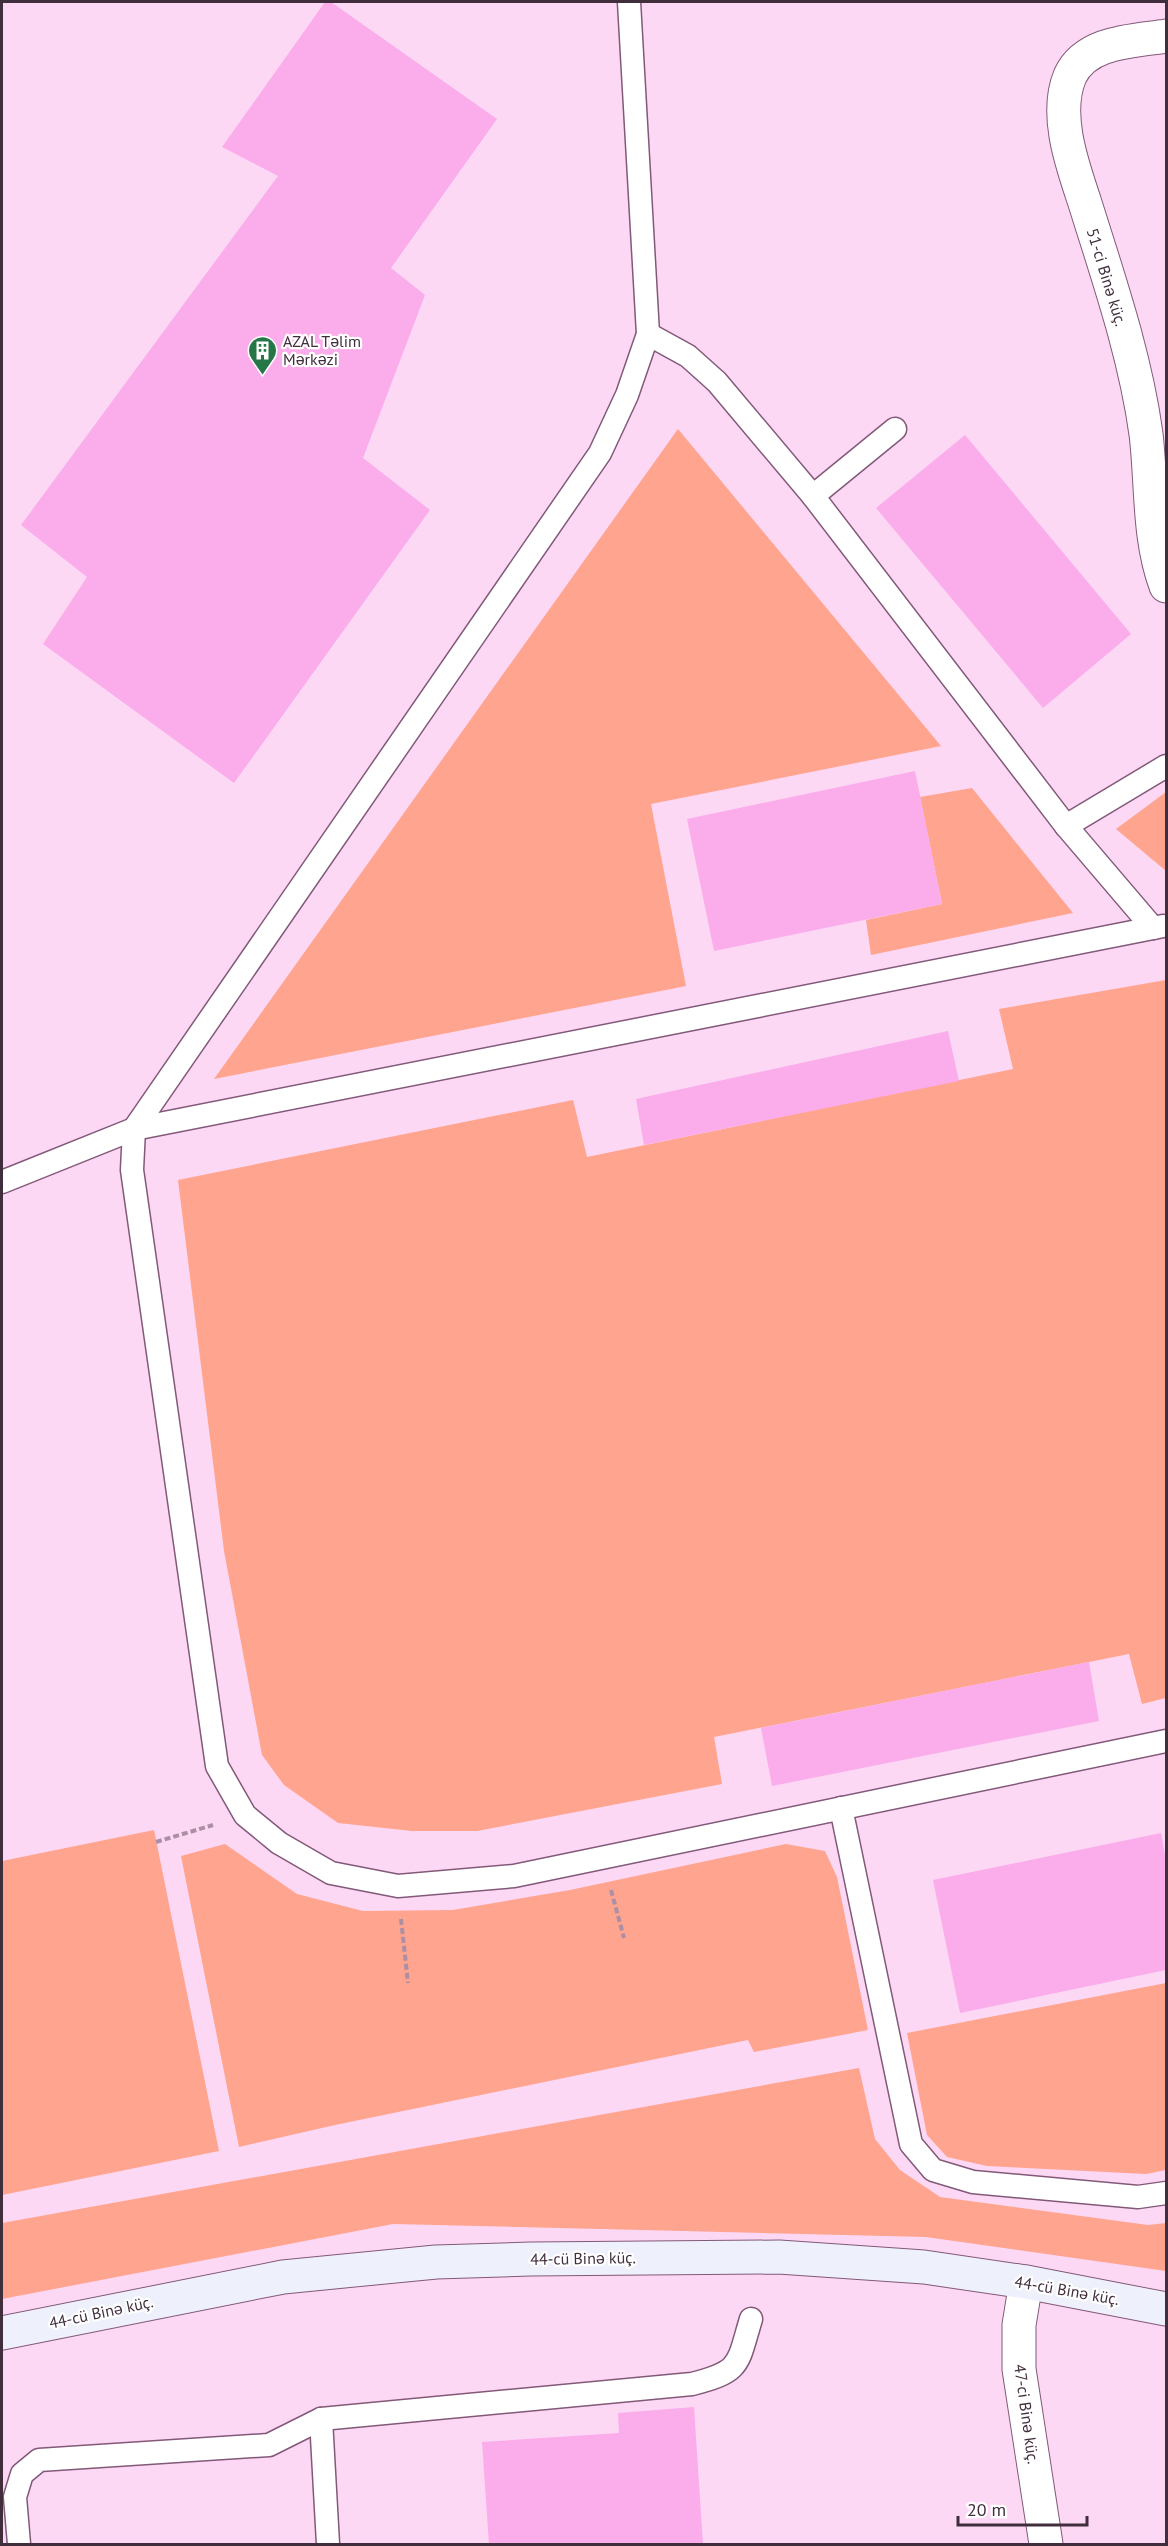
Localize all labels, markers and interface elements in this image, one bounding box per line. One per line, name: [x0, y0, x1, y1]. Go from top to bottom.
street label: 51-ci Binə küç.: [1083, 226, 1131, 328]
place label: AZAL Təlim Mərkəzi: [283, 331, 361, 369]
building icon: AZAL Təlim Mərkəzi: [246, 334, 278, 376]
street label: 44-cü Binə küç.: [530, 2247, 636, 2269]
street label: 44-cü Binə küç.: [1013, 2271, 1121, 2309]
street label: 44-cü Binə küç.: [47, 2291, 155, 2333]
street label: 47-ci Binə küç.: [1010, 2363, 1044, 2465]
scale bar: [958, 2489, 1087, 2527]
text: 20 m: [967, 2498, 1006, 2521]

